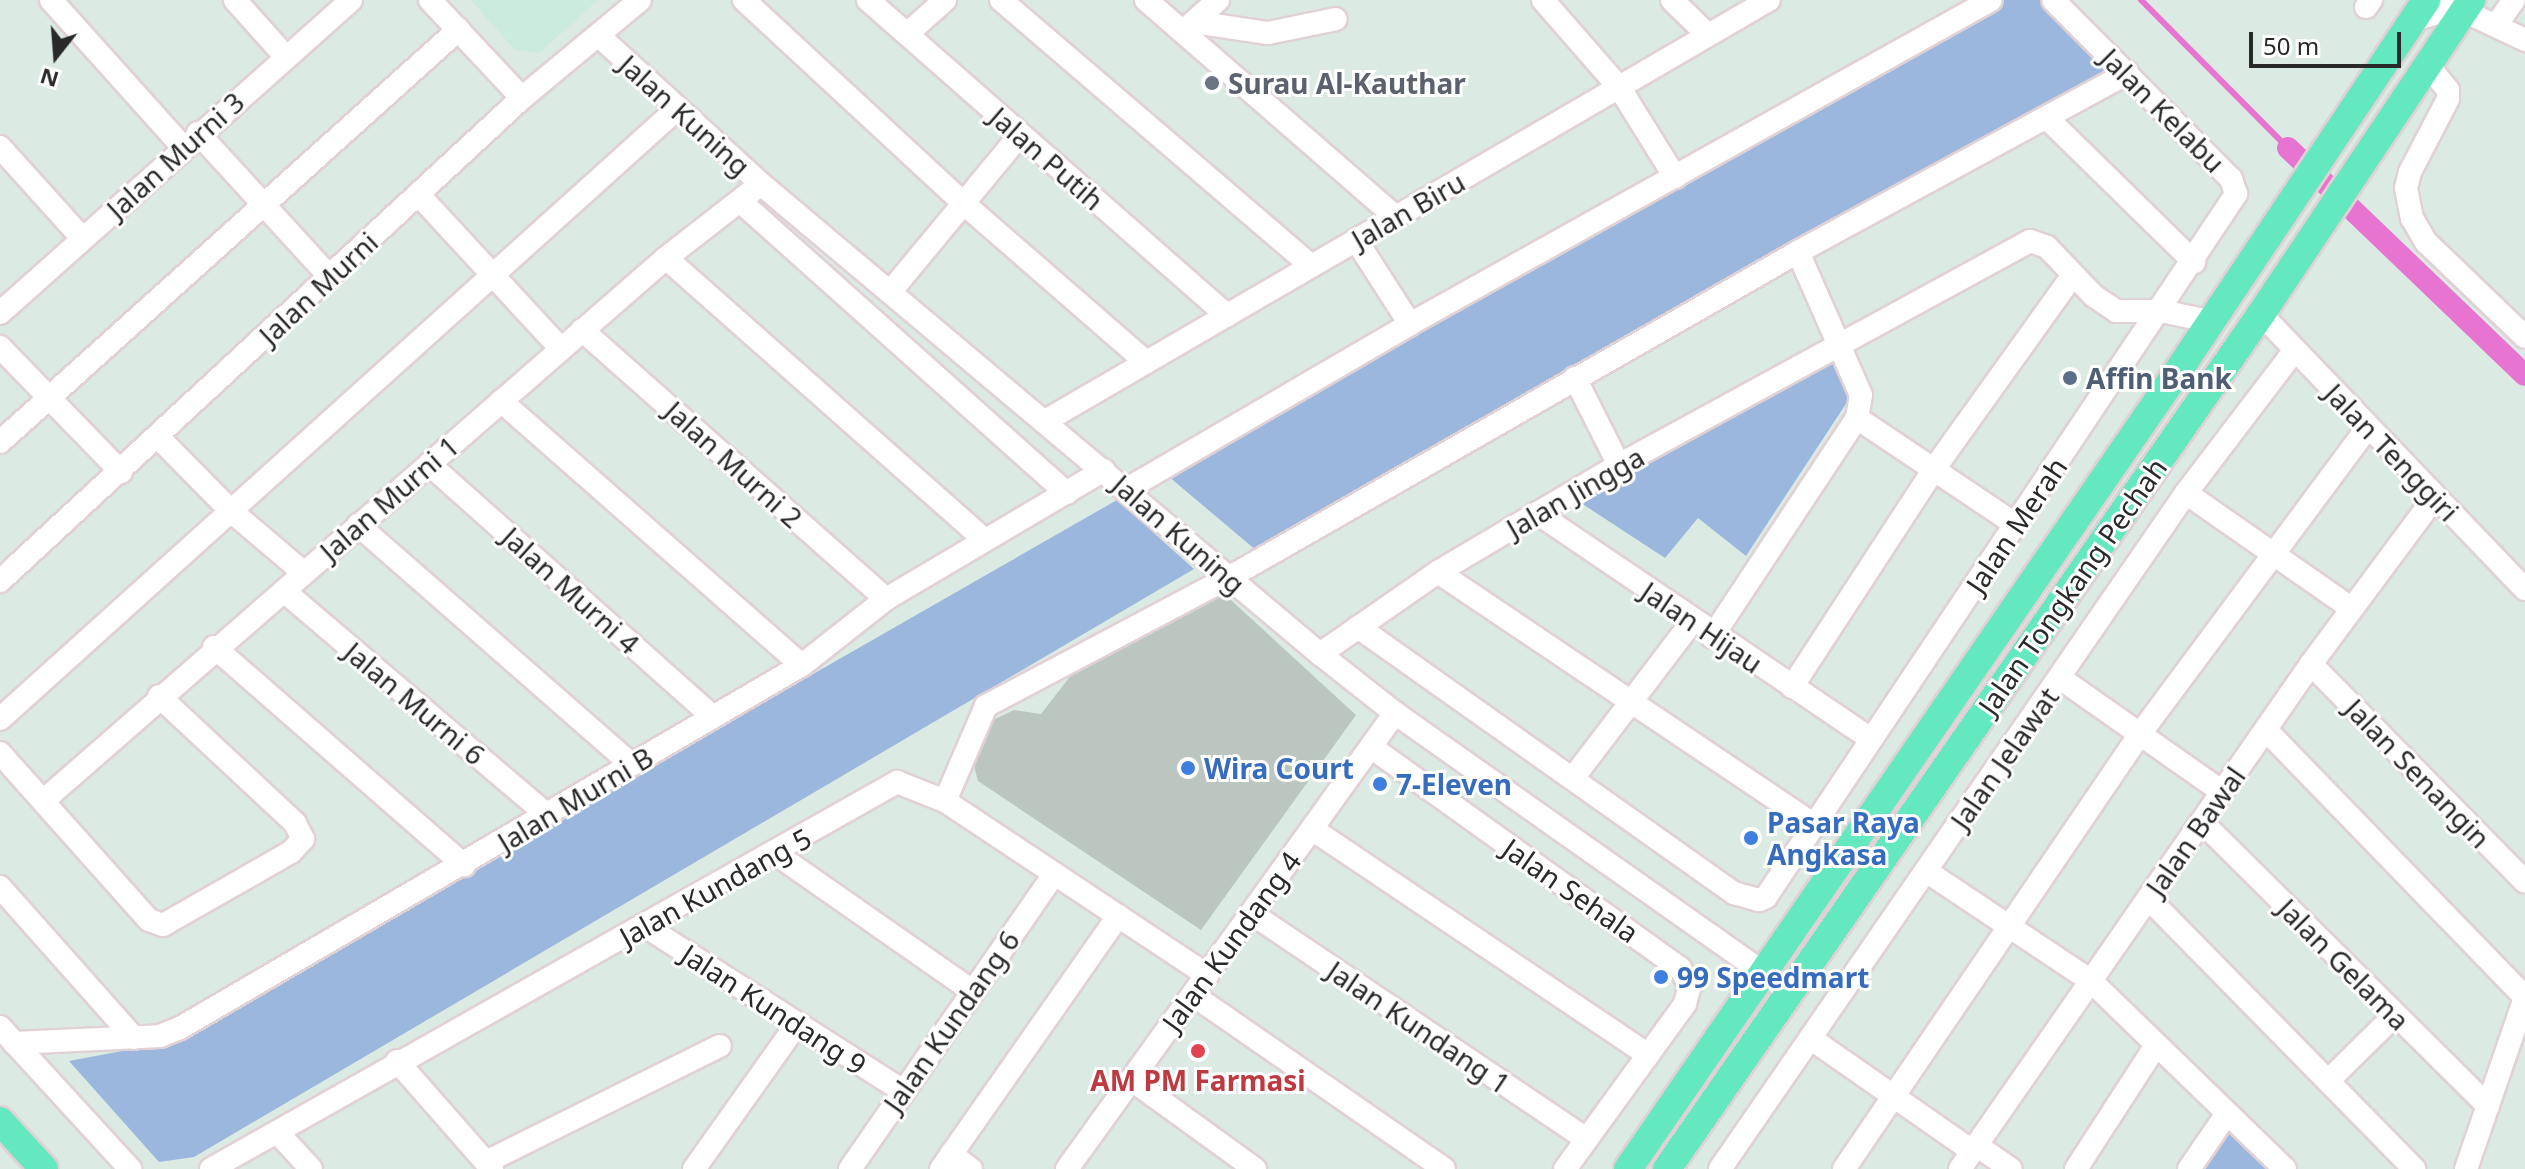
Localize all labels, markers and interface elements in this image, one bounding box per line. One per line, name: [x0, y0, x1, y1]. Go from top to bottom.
north arrow: [16, 16, 96, 96]
scale bar: [2253, 16, 2405, 66]
text: 50 m: [2263, 29, 2319, 62]
street label: Jalan Kelabu: [2094, 41, 2232, 179]
street label: Jalan Kuning: [613, 47, 757, 183]
text: N: [36, 62, 62, 96]
place label: Surau Al-Kauthar: [1228, 66, 1466, 100]
marker: Surau Al-Kauthar: [1203, 74, 1221, 92]
street label: Jalan Murni 3: [99, 85, 251, 225]
street label: Jalan Putih: [983, 99, 1111, 217]
street label: Jalan Biru: [1345, 164, 1471, 256]
street label: Jalan Murni: [252, 225, 384, 351]
place label: Affin Bank: [2086, 361, 2232, 395]
marker: Affin Bank: [2061, 369, 2079, 387]
street label: Jalan Tenggiri: [2318, 376, 2466, 528]
street label: Jalan Murni 2: [658, 394, 810, 534]
street label: Jalan Murni 1: [313, 429, 465, 567]
street label: Jalan Jingga: [1500, 439, 1650, 545]
street label: Jalan Merah: [1958, 451, 2074, 599]
street label: Jalan Tongkang Pechah: [1971, 451, 2173, 721]
street label: Jalan Kuning: [1106, 467, 1252, 601]
street label: Jalan Murni 4: [495, 520, 647, 660]
street label: Jalan Hijau: [1635, 574, 1769, 680]
street label: Jalan Murni 6: [338, 635, 492, 771]
street label: Jalan Jelawat: [1943, 681, 2065, 835]
street label: Jalan Senangin: [2338, 692, 2498, 854]
street label: Jalan Murni B: [491, 739, 659, 859]
place label: Wira Court: [1204, 751, 1354, 785]
marker: Wira Court: [1179, 759, 1197, 777]
street label: Jalan Bawal: [2138, 760, 2252, 902]
place label: 7-Eleven: [1396, 767, 1512, 801]
marker: 7-Eleven: [1371, 775, 1389, 793]
place label: Pasar Raya Angkasa: [1767, 805, 1920, 871]
street label: Jalan Kundang 5: [613, 821, 817, 953]
marker: Pasar Raya Angkasa: [1742, 829, 1760, 847]
street label: Jalan Sehala: [1497, 831, 1645, 949]
street label: Jalan Kundang 4: [1155, 845, 1307, 1037]
street label: Jalan Gelama: [2271, 891, 2417, 1037]
street label: Jalan Kundang 6: [876, 924, 1026, 1118]
street label: Jalan Kundang 9: [675, 937, 873, 1081]
street label: Jalan Kundang 1: [1321, 953, 1517, 1101]
place label: 99 Speedmart: [1677, 960, 1869, 994]
marker: 99 Speedmart: [1652, 968, 1670, 986]
marker: AM PM Farmasi: [1189, 1042, 1207, 1060]
place label: AM PM Farmasi: [1090, 1063, 1306, 1097]

